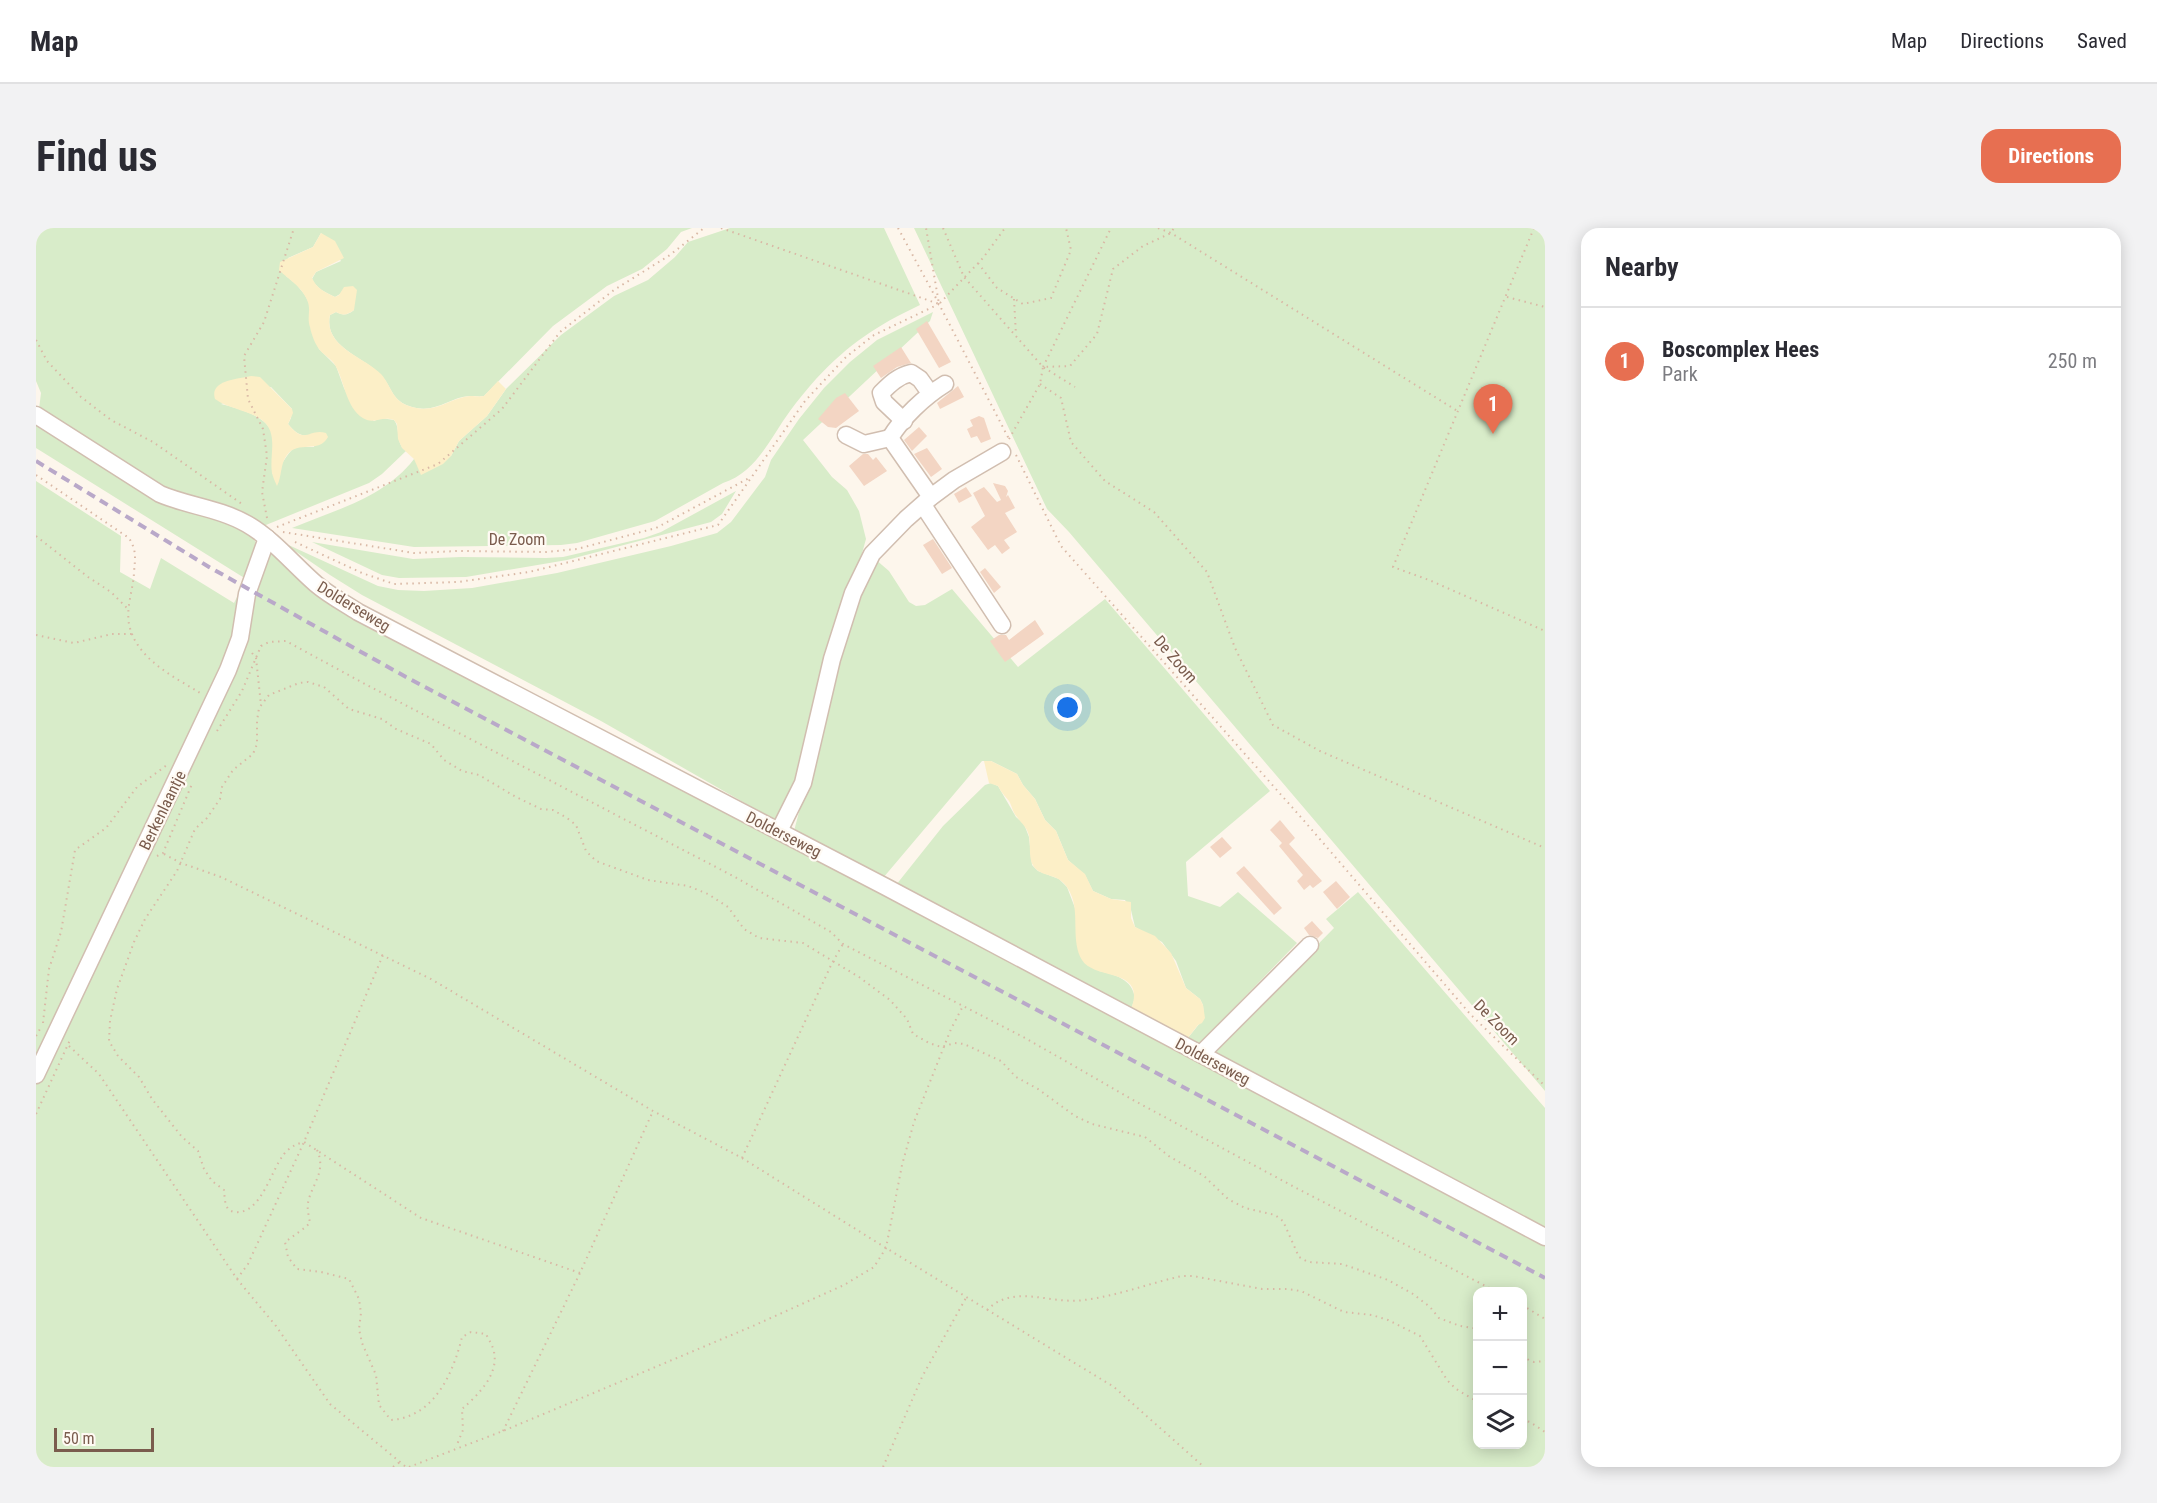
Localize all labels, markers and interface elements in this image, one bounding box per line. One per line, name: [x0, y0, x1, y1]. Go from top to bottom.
text: Map: [30, 25, 78, 58]
text: Map: [1891, 29, 1927, 53]
text: Directions: [1960, 29, 2044, 53]
text: Saved: [2077, 29, 2127, 53]
button: Directions: [1981, 129, 2121, 183]
text: Find us: [36, 132, 157, 181]
text: Nearby: [1605, 252, 1679, 282]
text: Boscomplex Hees: [1662, 337, 1819, 362]
text: 1: [1619, 349, 1630, 373]
text: 250 m: [2048, 349, 2097, 373]
text: Park: [1662, 362, 1698, 386]
pin: 1: [1474, 384, 1512, 434]
street label: De Zoom: [489, 530, 545, 549]
street label: Dolderseweg: [314, 577, 394, 636]
street label: De Zoom: [1150, 632, 1201, 687]
your location: [1053, 693, 1082, 722]
street label: Berkenlaantje: [135, 767, 190, 853]
street label: Dolderseweg: [743, 807, 824, 861]
street label: De Zoom: [1470, 996, 1523, 1049]
street label: Dolderseweg: [1172, 1034, 1253, 1089]
map controls: [1473, 1287, 1527, 1449]
button: +: [1473, 1287, 1527, 1341]
button: −: [1473, 1341, 1527, 1395]
button: layers: [1473, 1395, 1527, 1449]
scale bar: [54, 1425, 154, 1452]
text: 50 m: [63, 1429, 95, 1448]

